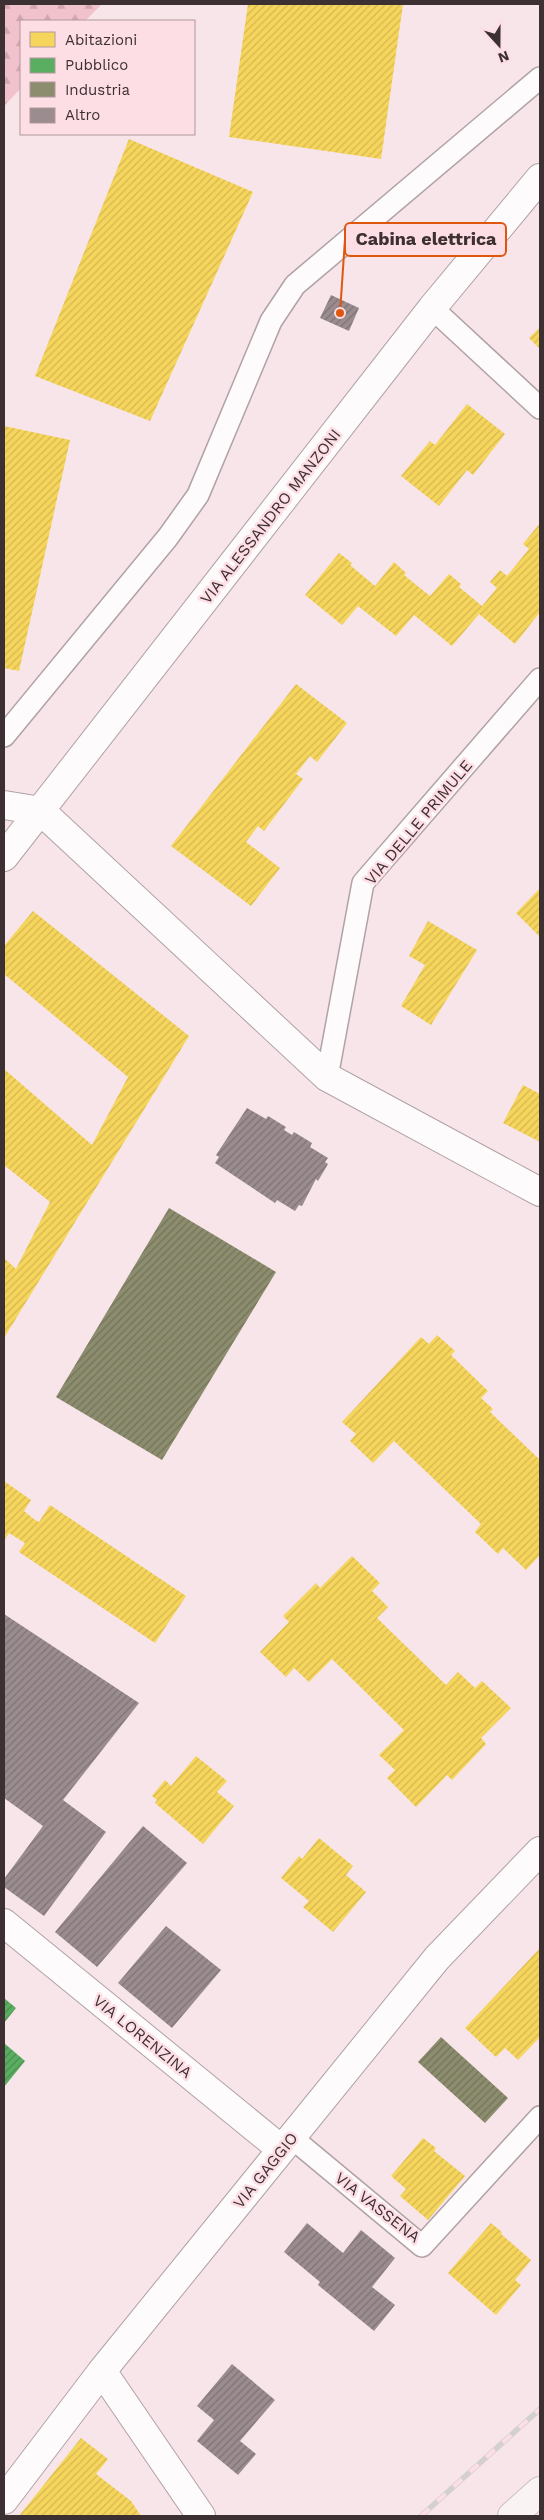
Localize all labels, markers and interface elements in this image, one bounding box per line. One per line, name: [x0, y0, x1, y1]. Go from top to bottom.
legend: [20, 20, 195, 135]
north arrow: [474, 20, 524, 70]
text: Abitazioni: [65, 31, 137, 49]
text: N: [496, 48, 511, 66]
text: Pubblico: [65, 56, 128, 74]
text: Industria: [65, 81, 131, 99]
text: Altro: [65, 106, 100, 124]
callout: Cabina elettrica: [345, 223, 506, 256]
text: Cabina elettrica: [355, 228, 497, 249]
street label: VIA ALESSANDRO MANZONI: [196, 425, 345, 608]
street label: VIA DELLE PRIMULE: [361, 756, 476, 889]
street label: VIA LORENZINA: [90, 1991, 196, 2082]
street label: VIA GAGGIO: [229, 2129, 302, 2212]
street label: VIA VASSENA: [331, 2168, 424, 2247]

